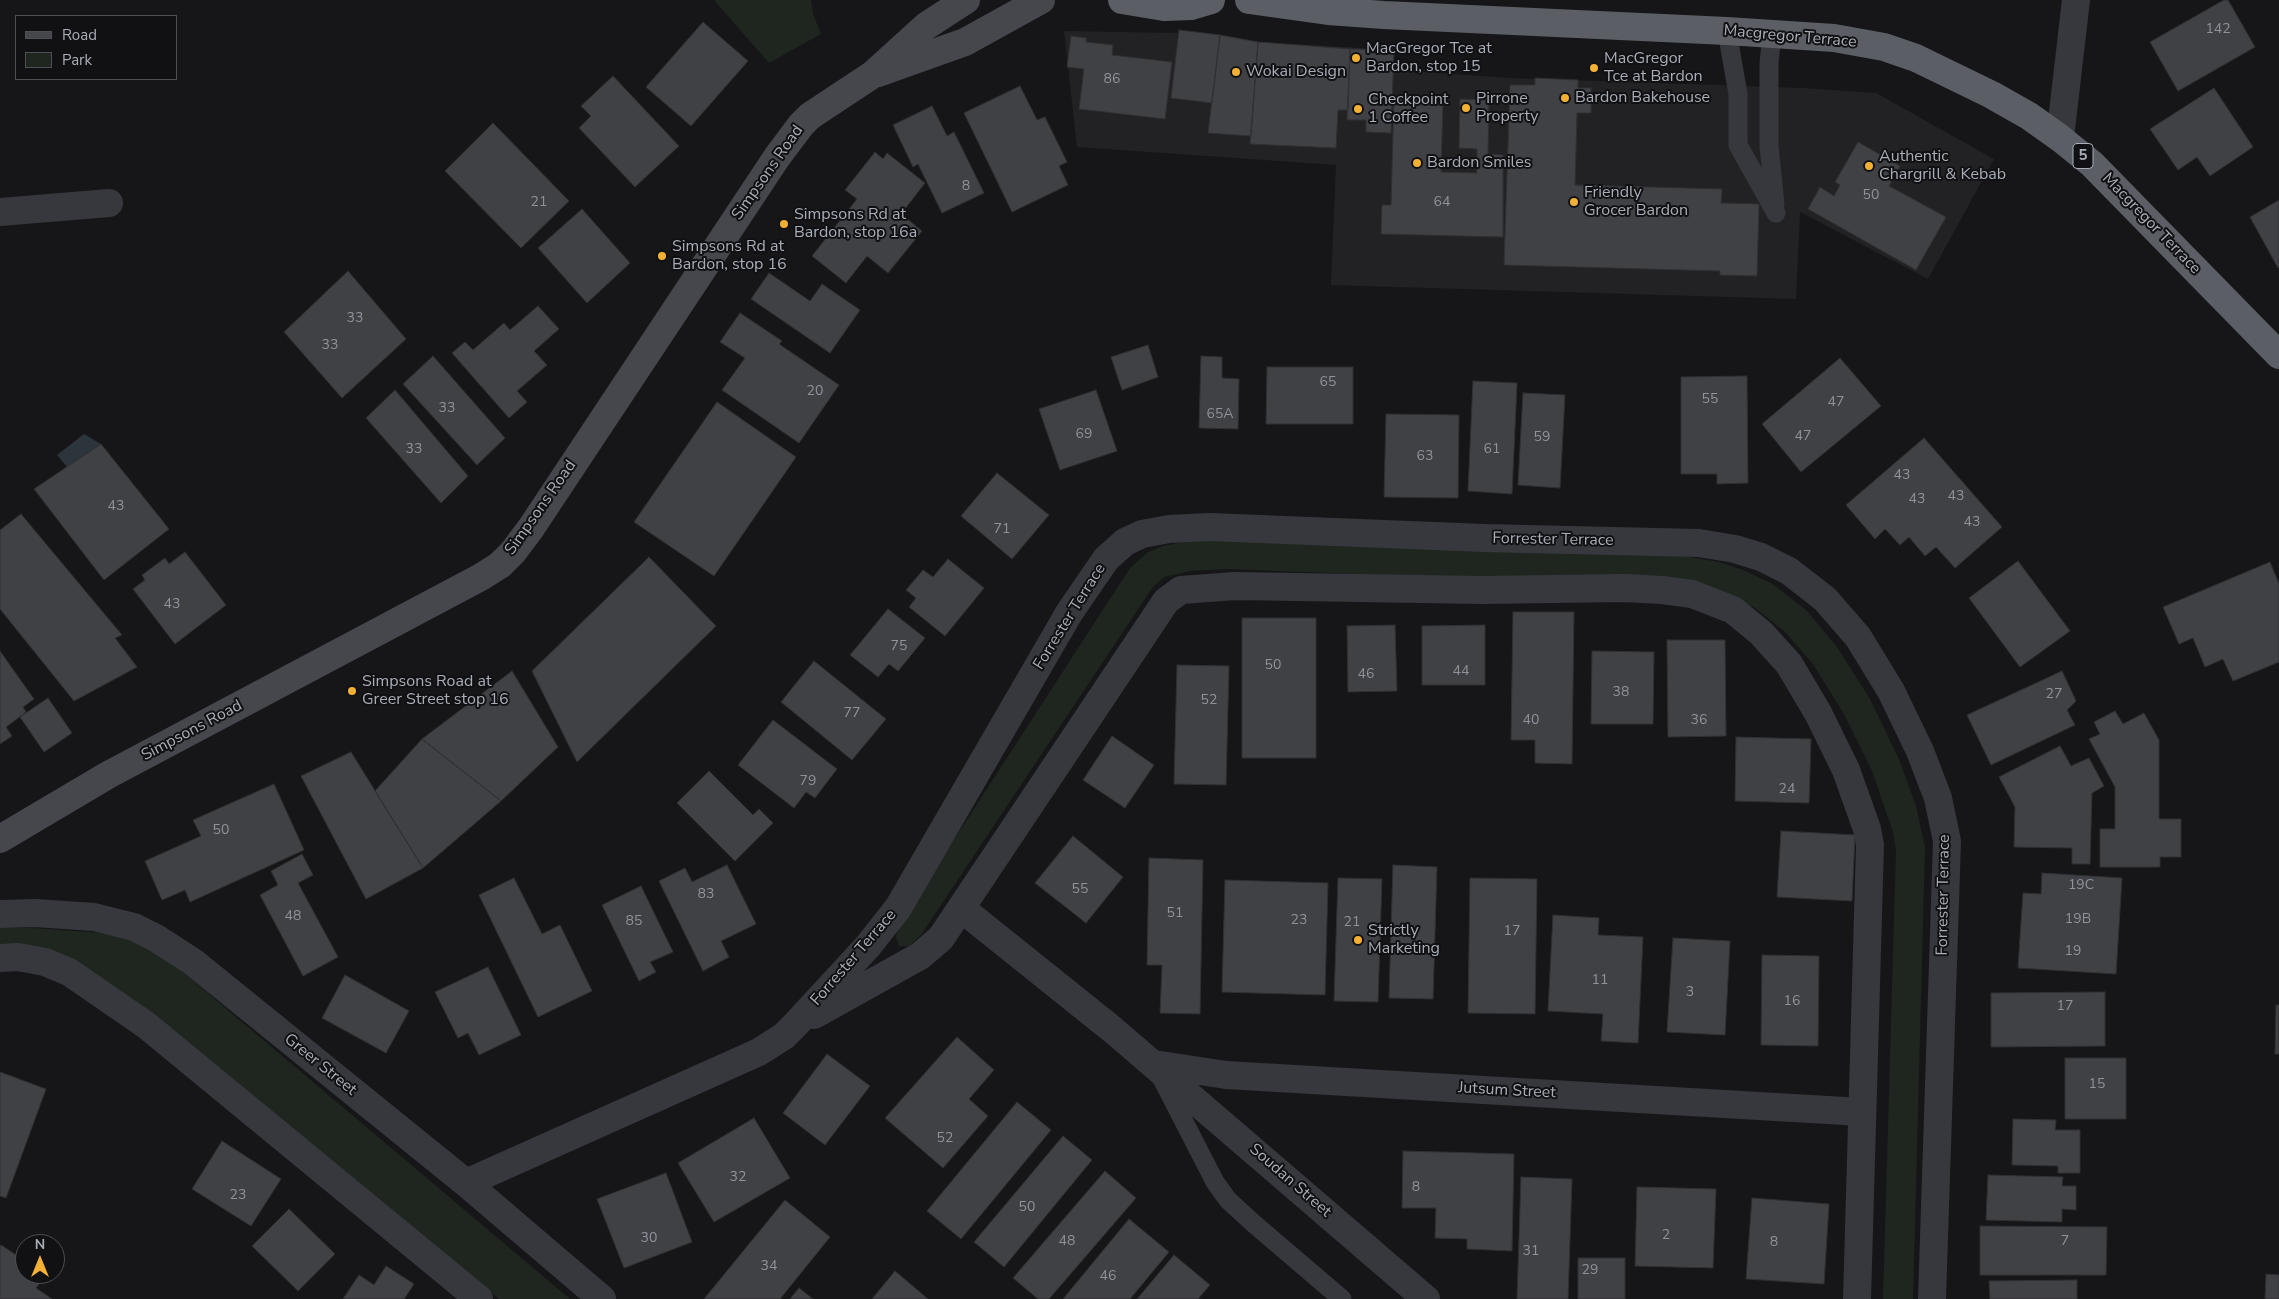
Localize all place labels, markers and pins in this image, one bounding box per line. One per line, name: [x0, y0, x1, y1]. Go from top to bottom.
place label: MacGregor Tce at Bardon, stop 15: [1366, 39, 1492, 77]
place label: MacGregor Tce at Bardon: [1604, 49, 1703, 87]
marker: MacGregor Tce at Bardon, stop 15: [1350, 52, 1362, 64]
place label: Wokai Design: [1246, 62, 1346, 82]
marker: MacGregor Tce at Bardon: [1588, 62, 1600, 74]
marker: Wokai Design: [1230, 66, 1242, 78]
place label: Bardon Bakehouse: [1575, 88, 1710, 108]
place label: Pirrone Property: [1476, 89, 1538, 127]
place label: Checkpoint 1 Coffee: [1368, 90, 1448, 128]
marker: Bardon Bakehouse: [1559, 92, 1571, 104]
marker: Pirrone Property: [1460, 102, 1472, 114]
marker: Checkpoint 1 Coffee: [1352, 103, 1364, 115]
place label: Authentic Chargrill & Kebab: [1879, 147, 2006, 185]
place label: Bardon Smiles: [1427, 153, 1531, 173]
marker: Bardon Smiles: [1411, 157, 1423, 169]
marker: Authentic Chargrill & Kebab: [1863, 160, 1875, 172]
place label: Friendly Grocer Bardon: [1584, 183, 1688, 221]
marker: Friendly Grocer Bardon: [1568, 196, 1580, 208]
place label: Simpsons Rd at Bardon, stop 16a: [794, 205, 917, 243]
marker: Simpsons Rd at Bardon, stop 16a: [778, 218, 790, 230]
place label: Simpsons Rd at Bardon, stop 16: [672, 237, 787, 275]
marker: Simpsons Rd at Bardon, stop 16: [656, 250, 668, 262]
place label: Simpsons Road at Greer Street stop 16: [362, 672, 509, 710]
marker: Simpsons Road at Greer Street stop 16: [346, 685, 358, 697]
place label: Strictly Marketing: [1368, 921, 1440, 959]
marker: Strictly Marketing: [1352, 934, 1364, 946]

